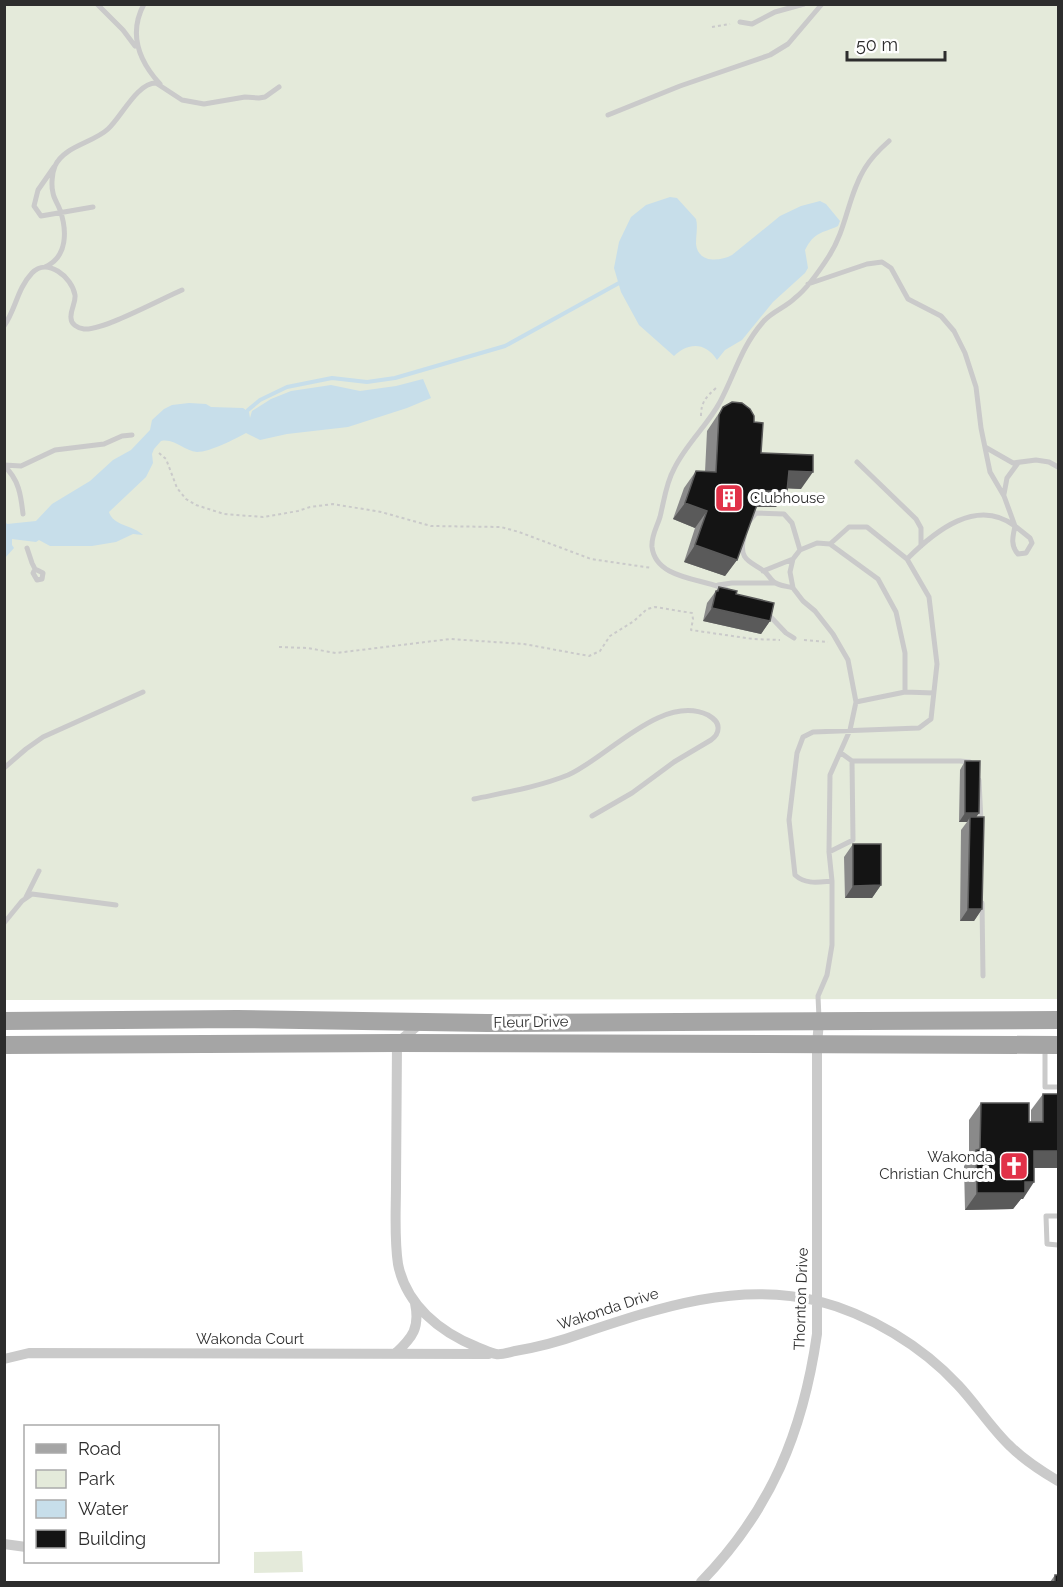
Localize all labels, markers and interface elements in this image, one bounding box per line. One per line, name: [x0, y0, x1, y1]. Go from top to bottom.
scale bar: [847, 24, 944, 62]
text: 50 m: [856, 34, 898, 55]
building icon: Clubhouse: [713, 482, 745, 514]
place label: Clubhouse: [750, 489, 825, 507]
street label: Fleur Drive: [493, 1012, 569, 1032]
place label: Wakonda Christian Church: [879, 1148, 993, 1183]
church icon: Wakonda Christian Church: [998, 1150, 1030, 1182]
street label: Thornton Drive: [790, 1247, 812, 1351]
street label: Wakonda Drive: [555, 1284, 661, 1334]
street label: Wakonda Court: [196, 1330, 304, 1348]
legend: [24, 1425, 219, 1563]
text: Road: [78, 1438, 121, 1459]
text: Park: [78, 1468, 115, 1489]
text: Water: [78, 1498, 129, 1519]
text: Building: [78, 1528, 146, 1549]

